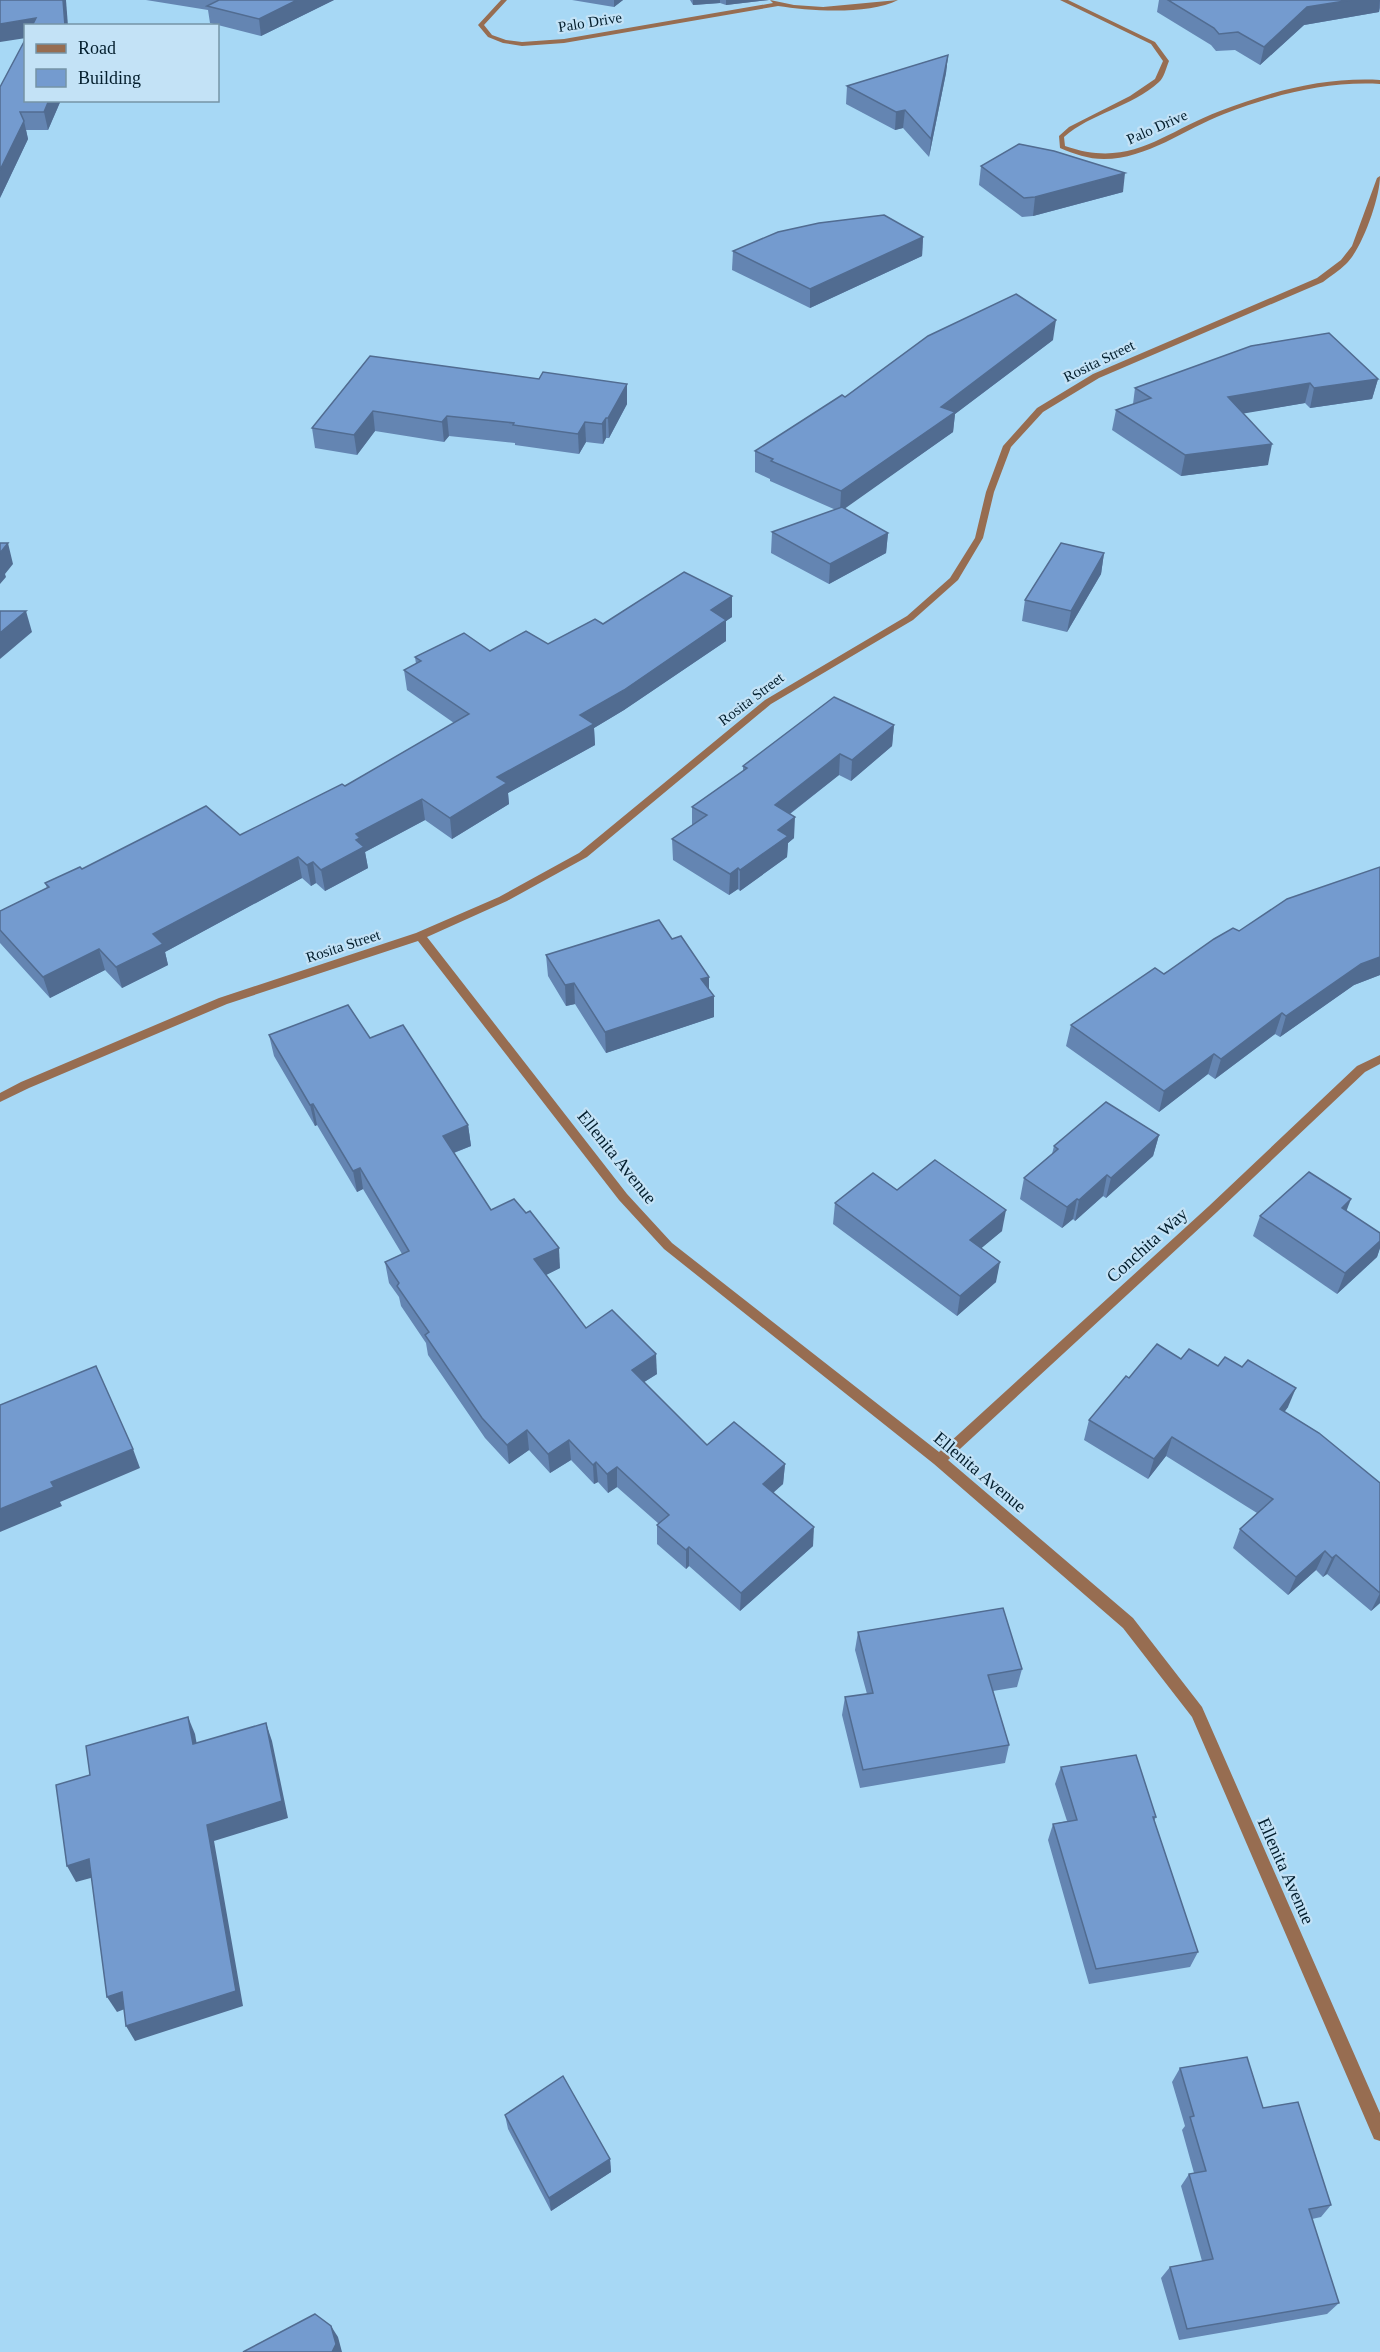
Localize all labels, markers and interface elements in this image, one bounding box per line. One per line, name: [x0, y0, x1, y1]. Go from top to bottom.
street label: Palo Drive: [557, 9, 623, 35]
legend: [24, 24, 219, 102]
text: Road: [78, 38, 116, 58]
text: Building: [78, 68, 141, 88]
street label: Palo Drive: [1124, 106, 1190, 147]
street label: Rosita Street: [1061, 337, 1138, 385]
street label: Rosita Street: [715, 669, 787, 729]
street label: Rosita Street: [304, 926, 383, 966]
street label: Ellenita Avenue: [573, 1106, 661, 1208]
street label: Conchita Way: [1103, 1204, 1191, 1286]
street label: Ellenita Avenue: [930, 1428, 1030, 1516]
street label: Ellenita Avenue: [1254, 1815, 1318, 1927]

